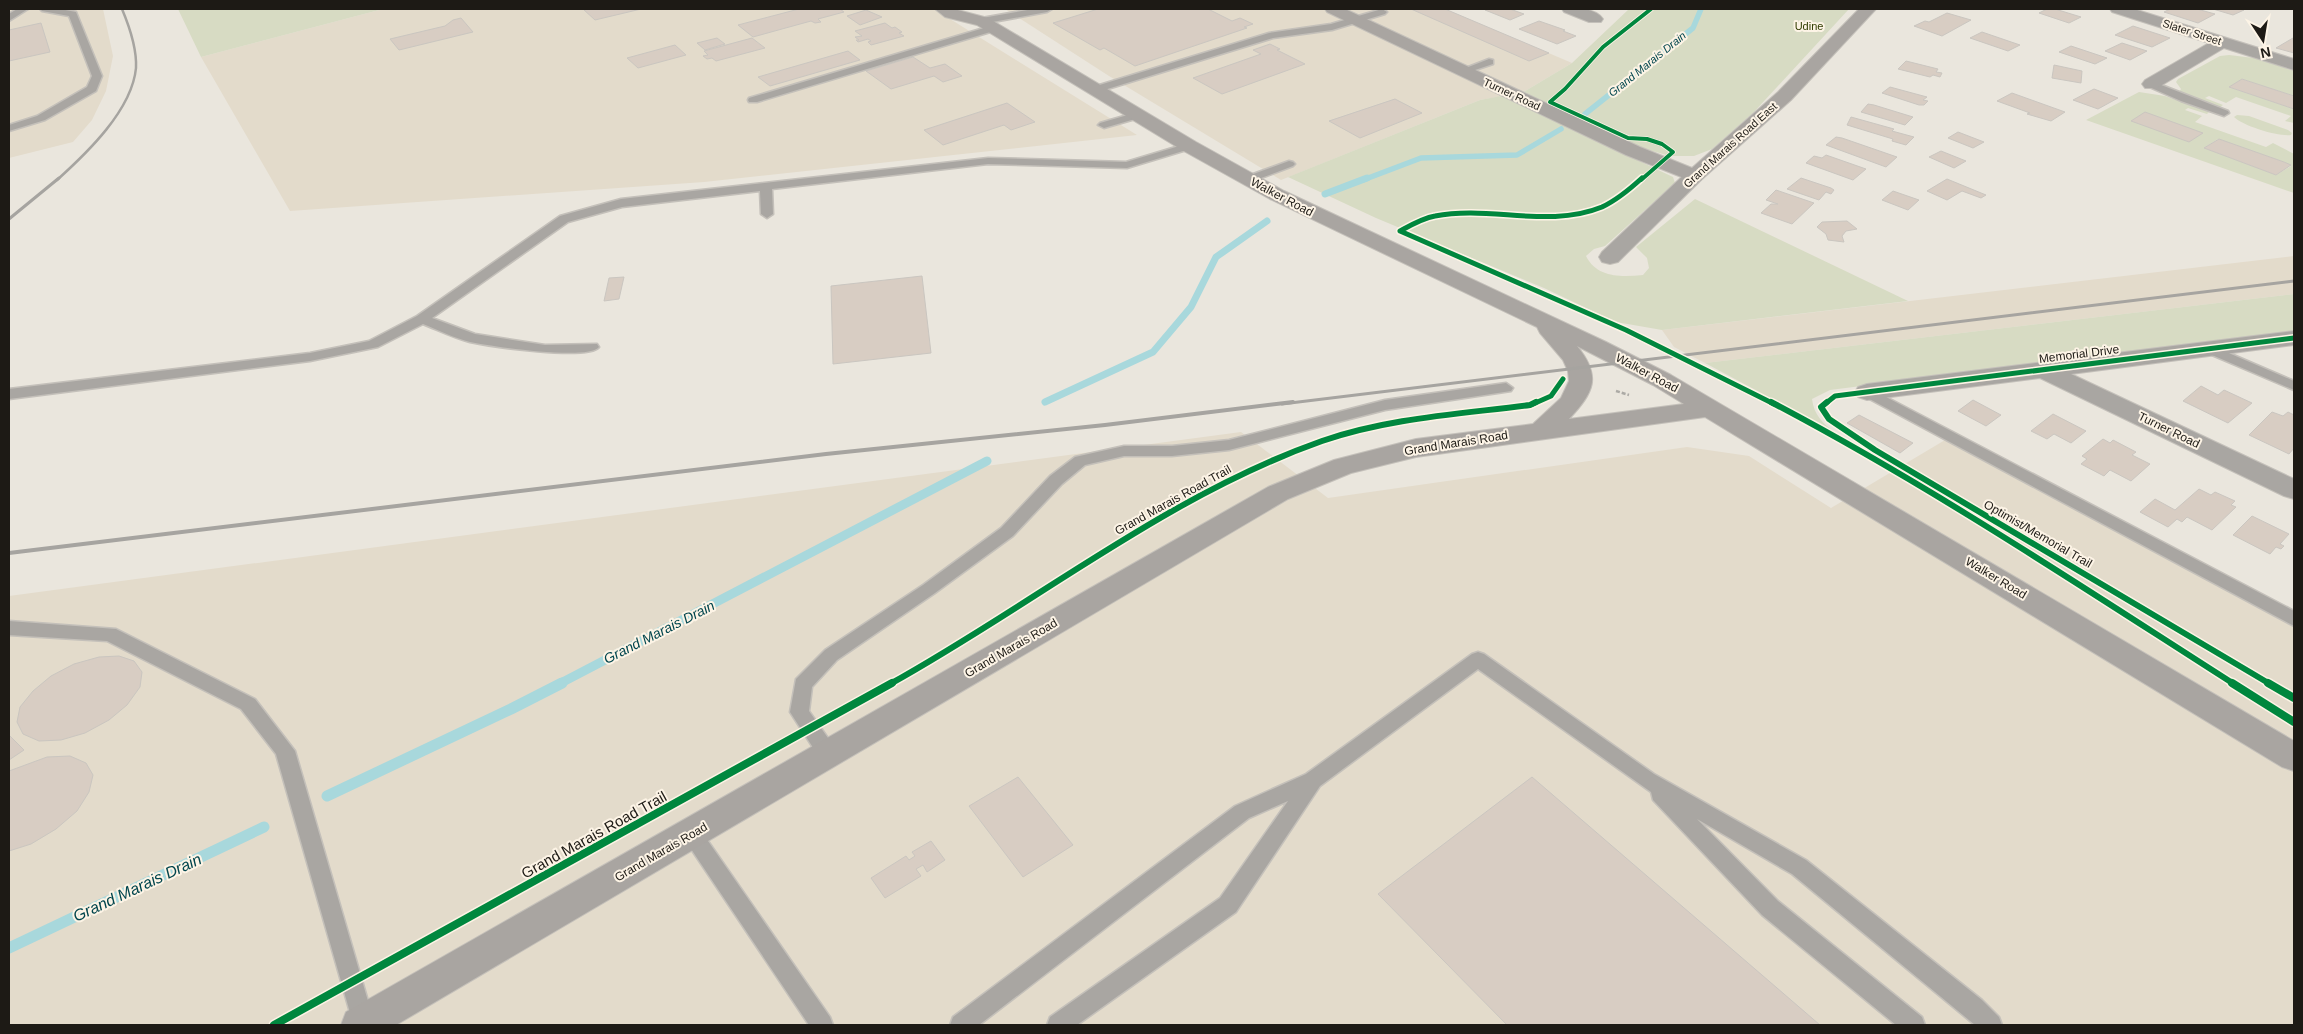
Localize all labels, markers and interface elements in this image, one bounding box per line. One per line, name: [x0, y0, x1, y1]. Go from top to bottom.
north arrow: [2238, 15, 2288, 65]
street label: Slater Street: [2161, 17, 2223, 47]
park label: Udine: [1795, 20, 1823, 32]
water label: Grand Marais Drain: [1606, 29, 1688, 99]
text: N: [2259, 44, 2272, 62]
street label: Turner Road: [1482, 76, 1542, 112]
street label: Grand Marais Road East: [1681, 100, 1779, 190]
street label: Walker Road: [1248, 175, 1316, 219]
street label: Memorial Drive: [2038, 342, 2120, 366]
street label: Walker Road: [1613, 351, 1681, 395]
street label: Turner Road: [2136, 409, 2202, 451]
street label: Grand Marais Road: [1403, 428, 1509, 458]
street label: Grand Marais Road Trail: [1112, 462, 1234, 538]
street label: Optimist/Memorial Trail: [1981, 497, 2095, 571]
street label: Walker Road: [1963, 554, 2029, 602]
water label: Grand Marais Drain: [601, 597, 717, 667]
street label: Grand Marais Road: [962, 616, 1060, 680]
street label: Grand Marais Road Trail: [518, 787, 670, 883]
street label: Grand Marais Road: [612, 820, 710, 884]
water label: Grand Marais Drain: [70, 850, 204, 925]

